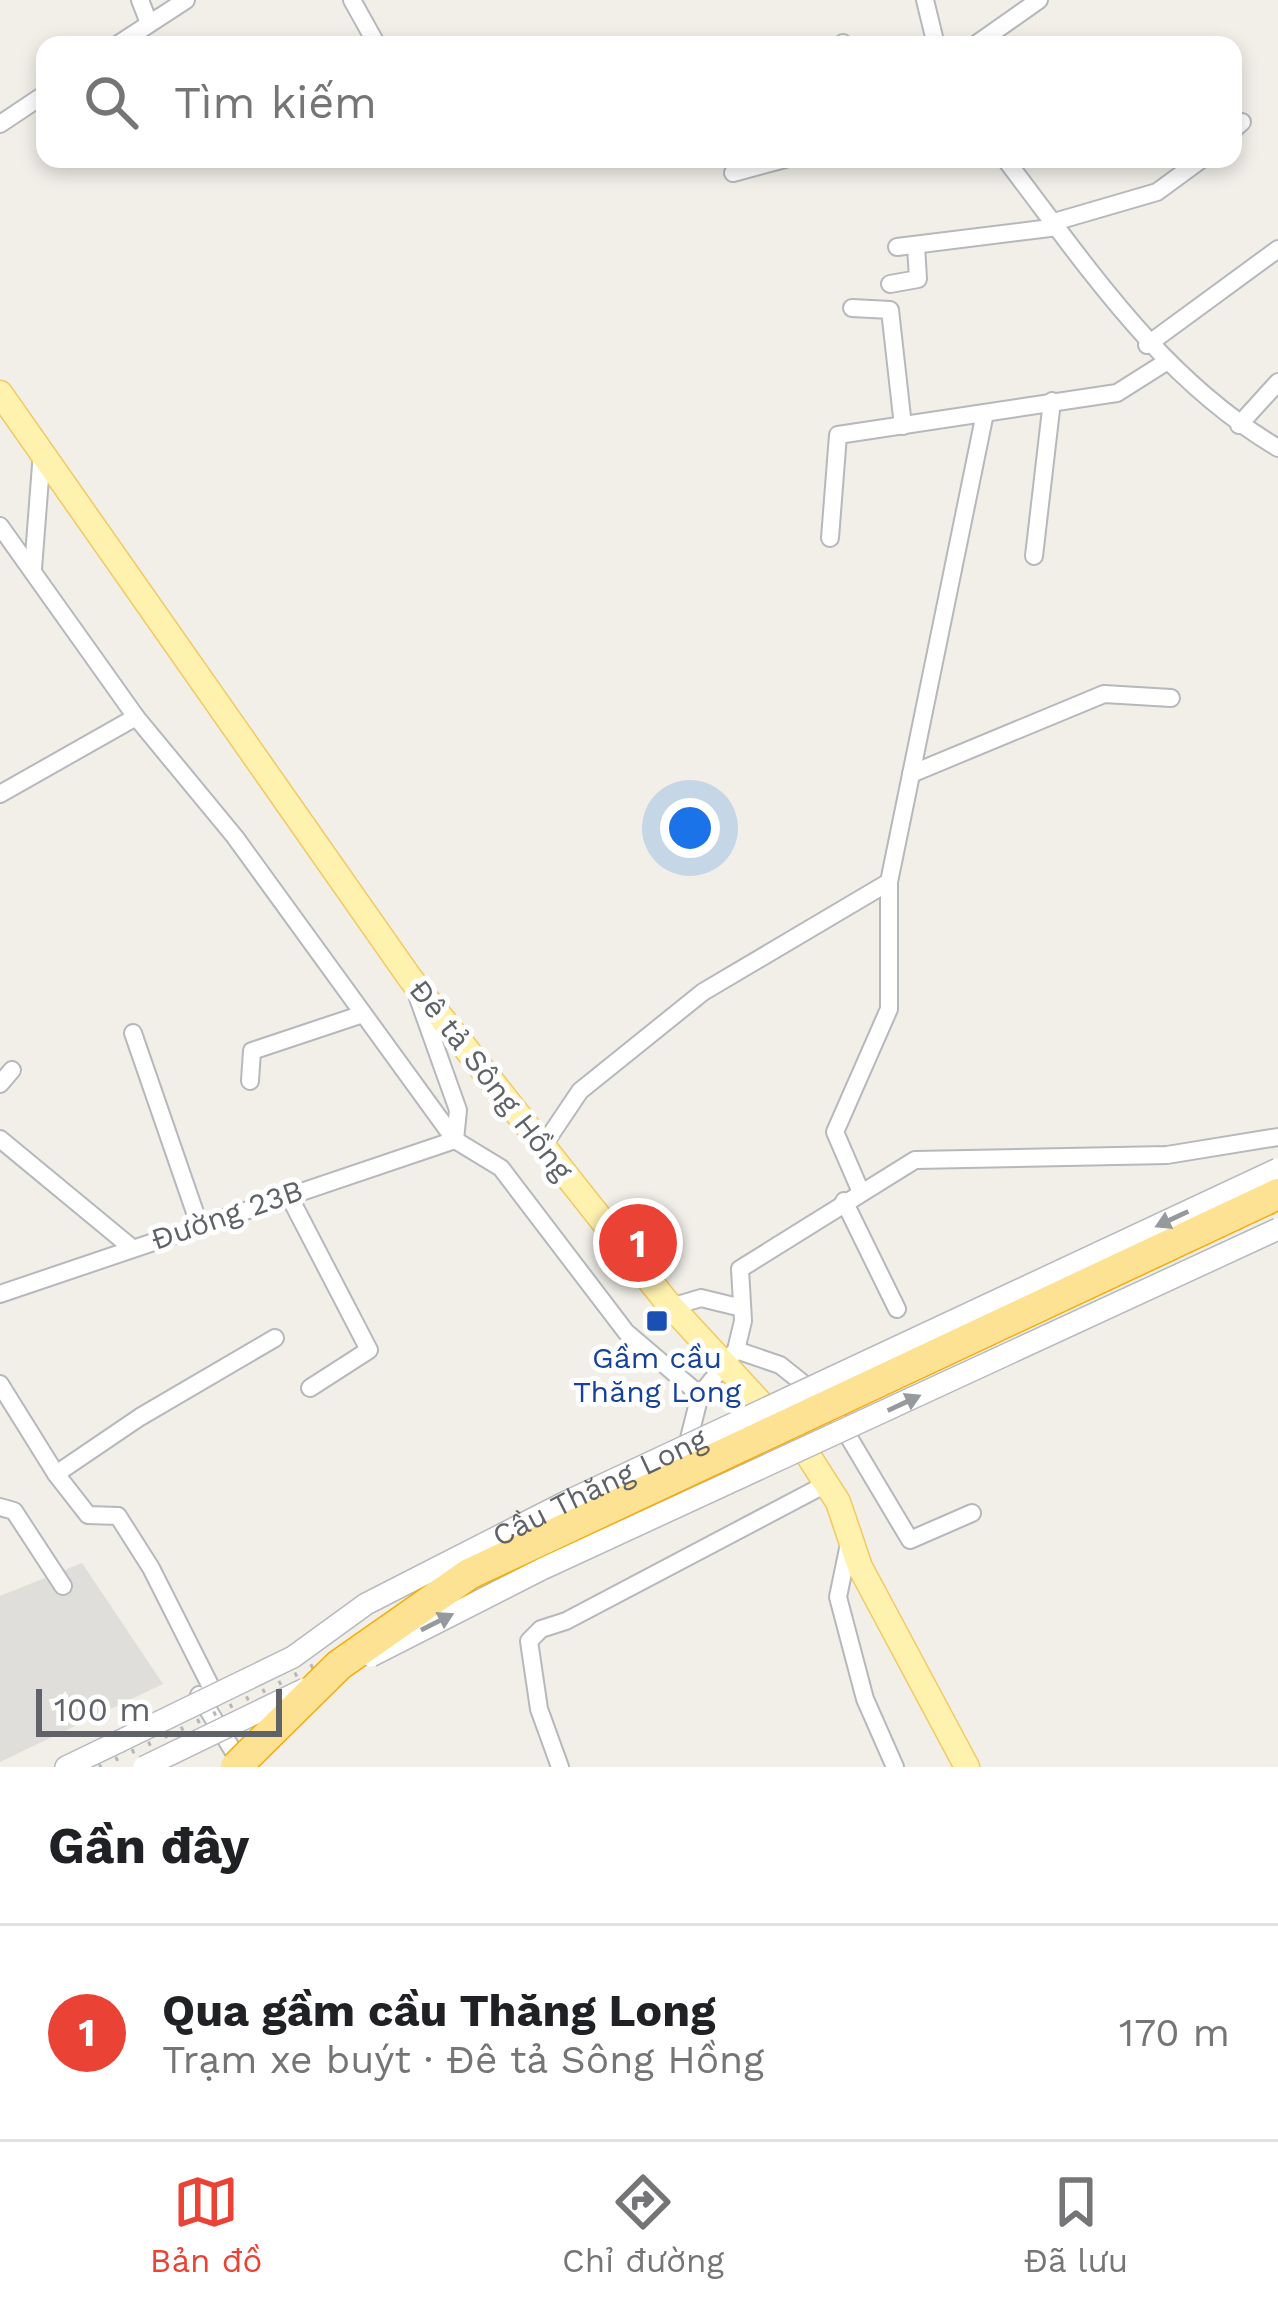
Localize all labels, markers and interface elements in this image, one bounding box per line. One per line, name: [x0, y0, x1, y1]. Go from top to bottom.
search box: [36, 36, 1242, 168]
icon: search: [78, 69, 144, 135]
text: Tìm kiếm: [174, 76, 377, 129]
your location: [660, 798, 720, 858]
street label: Đê tả Sông Hồng: [402, 973, 580, 1187]
street label: Đường 23B: [146, 1172, 307, 1257]
pin: 1: [599, 1198, 677, 1288]
one-way arrow: [1154, 1209, 1189, 1229]
marker: Gầm cầu Thăng Long: [644, 1308, 670, 1334]
place label: Gầm cầu Thăng Long: [573, 1340, 741, 1409]
one-way arrow: [887, 1392, 922, 1412]
street label: Cầu Thăng Long: [487, 1421, 712, 1553]
one-way arrow: [420, 1613, 454, 1633]
scale bar: [36, 1683, 282, 1736]
text: 100 m: [54, 1690, 151, 1729]
text: Gần đây: [48, 1816, 249, 1875]
text: Qua gầm cầu Thăng Long: [162, 1984, 715, 2037]
text: 1: [79, 2010, 95, 2055]
text: 170 m: [1119, 2010, 1230, 2055]
text: Trạm xe buýt · Đê tả Sông Hồng: [162, 2037, 764, 2082]
tab: Bản đồ: [150, 2169, 262, 2280]
tab: Chỉ đường: [562, 2169, 724, 2280]
tab: Đã lưu: [1024, 2169, 1128, 2280]

